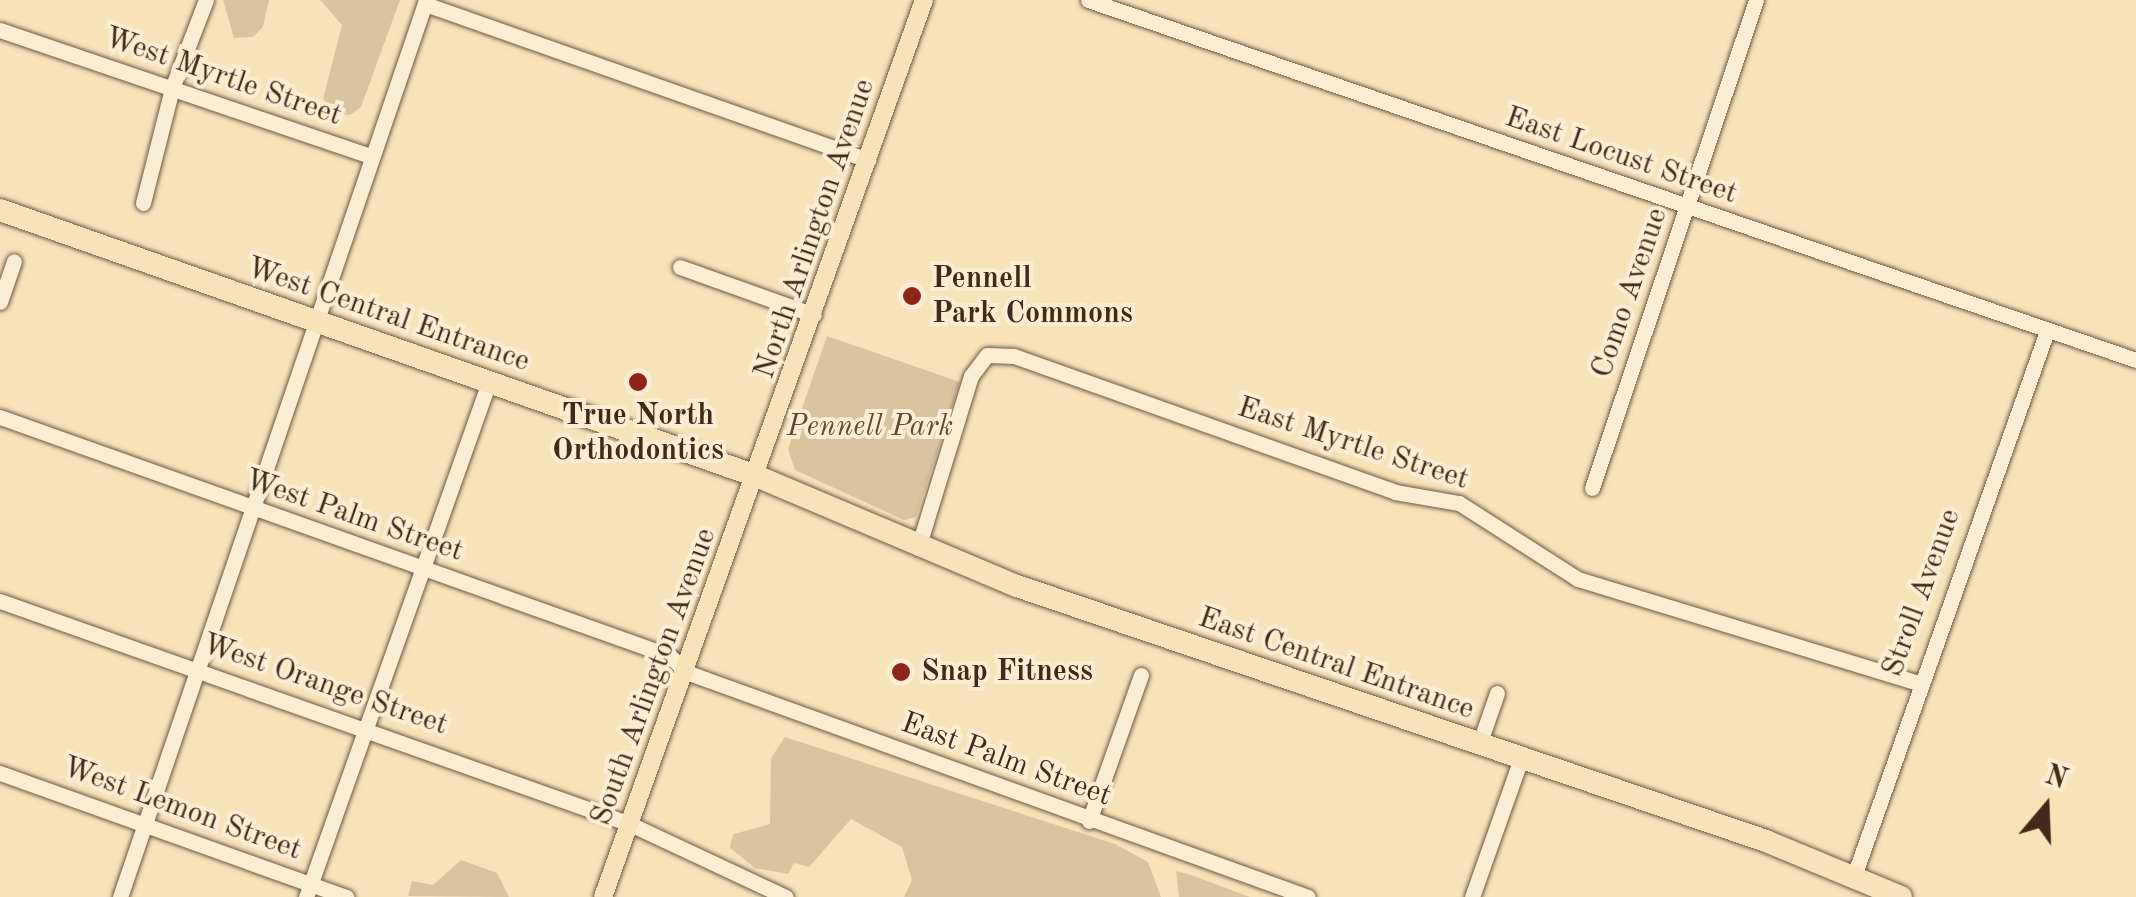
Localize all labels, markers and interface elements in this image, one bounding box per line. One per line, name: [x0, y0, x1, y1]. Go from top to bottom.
street label: West Myrtle Street: [100, 20, 346, 134]
street label: North Arlington Avenue: [747, 74, 883, 384]
street label: East Locust Street: [1500, 99, 1742, 213]
street label: Como Avenue: [1584, 203, 1676, 383]
street label: West Central Entrance: [242, 250, 534, 380]
place label: Pennell Park Commons: [932, 261, 1133, 332]
marker: Pennell Park Commons: [901, 285, 923, 307]
marker: True North Orthodontics: [627, 371, 649, 393]
street label: East Myrtle Street: [1233, 390, 1473, 498]
place label: True North Orthodontics: [552, 398, 724, 468]
park label: Pennell Park: [787, 409, 953, 445]
street label: West Palm Street: [240, 462, 468, 570]
street label: Stroll Avenue: [1875, 504, 1969, 682]
street label: South Arlington Avenue: [583, 523, 725, 831]
street label: East Central Entrance: [1193, 600, 1479, 728]
street label: West Orange Street: [198, 626, 452, 744]
place label: Snap Fitness: [921, 654, 1093, 690]
marker: Snap Fitness: [890, 661, 912, 683]
street label: East Palm Street: [896, 705, 1116, 815]
street label: West Lemon Street: [58, 749, 306, 869]
north arrow: [1996, 757, 2096, 857]
text: N: [2041, 762, 2070, 795]

